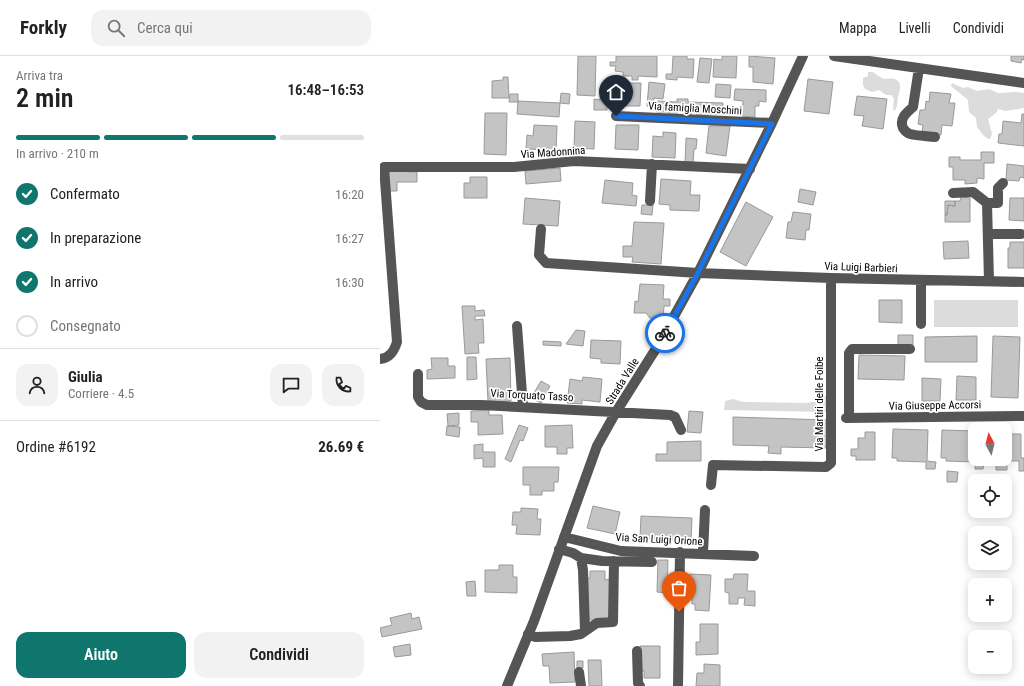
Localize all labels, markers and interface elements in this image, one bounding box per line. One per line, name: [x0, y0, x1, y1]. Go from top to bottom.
search box: [91, 10, 371, 46]
text: Forkly: [20, 16, 67, 39]
icon: search: [105, 17, 127, 39]
text: Cerca qui: [137, 19, 193, 37]
text: Mappa: [839, 20, 877, 36]
text: Livelli: [899, 20, 931, 36]
text: Condividi: [953, 20, 1004, 36]
text: Arriva tra: [16, 68, 63, 83]
pin: [599, 75, 633, 116]
text: 16:48–16:53: [287, 81, 364, 99]
icon: home: [605, 81, 627, 103]
text: 2 min: [16, 83, 74, 113]
street label: Via famiglia Moschini: [648, 100, 742, 117]
street label: Via Madonnina: [520, 144, 586, 161]
text: In arrivo · 210 m: [16, 146, 99, 161]
icon: check: [16, 183, 38, 205]
text: Confermato: [50, 185, 120, 203]
text: 16:20: [335, 187, 364, 202]
icon: check: [16, 227, 38, 249]
text: In preparazione: [50, 229, 141, 247]
text: 16:27: [335, 231, 364, 246]
street label: Via Luigi Barbieri: [824, 260, 898, 275]
icon: check: [16, 271, 38, 293]
text: In arrivo: [50, 273, 98, 291]
text: 16:30: [335, 275, 364, 290]
courier: [645, 313, 685, 353]
text: Consegnato: [50, 317, 121, 335]
icon: bike: [654, 322, 676, 344]
street label: Strada Valle: [603, 356, 642, 407]
street label: Via Martiri delle Foibe: [813, 356, 826, 452]
button: person: [16, 364, 58, 406]
button: chat: [270, 364, 312, 406]
button: phone: [322, 364, 364, 406]
text: Giulia: [68, 368, 103, 386]
text: Corriere · 4.5: [68, 386, 134, 401]
street label: Via Torquato Tasso: [490, 387, 574, 404]
street label: Via Giuseppe Accorsi: [889, 398, 981, 413]
north arrow: [968, 422, 1012, 466]
map controls: [968, 422, 1012, 674]
text: Ordine #6192: [16, 438, 96, 456]
text: 26.69 €: [318, 438, 364, 456]
button: locate: [968, 474, 1012, 518]
button: layers: [968, 526, 1012, 570]
street label: Via San Luigi Orione: [615, 531, 703, 548]
pin: [662, 571, 696, 612]
icon: bag: [668, 577, 690, 599]
button: +: [968, 578, 1012, 622]
button: −: [968, 630, 1012, 674]
button: Aiuto: [16, 632, 186, 678]
button: Condividi: [194, 632, 364, 678]

